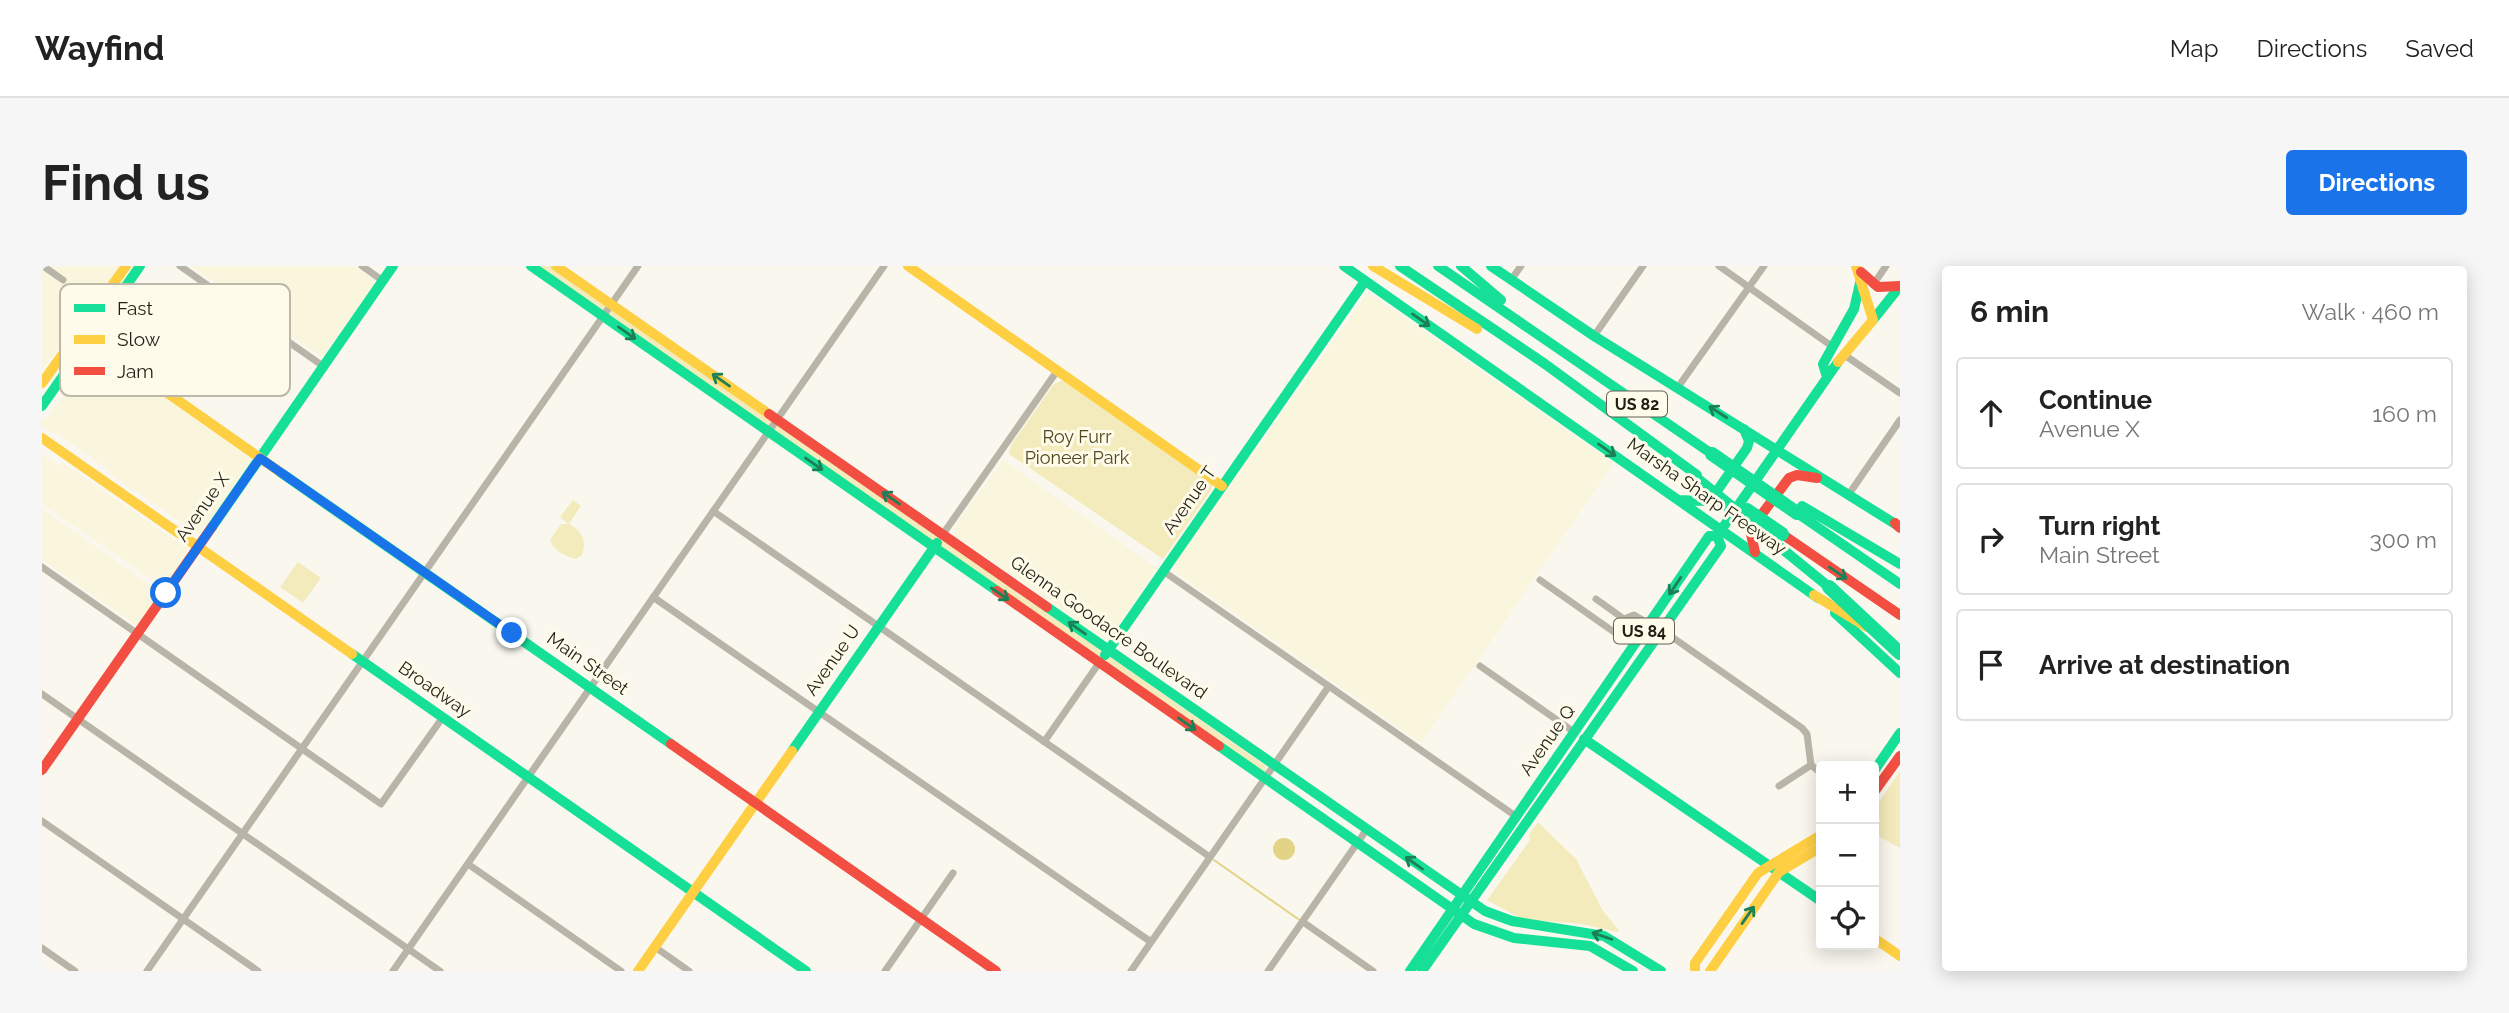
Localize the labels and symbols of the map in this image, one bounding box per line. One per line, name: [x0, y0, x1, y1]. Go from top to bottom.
legend: [60, 284, 290, 396]
text: Fast: [117, 297, 153, 319]
one-way arrow: [1411, 313, 1430, 327]
one-way arrow: [617, 326, 636, 340]
text: Slow: [117, 328, 161, 350]
text: Jam: [117, 360, 154, 382]
one-way arrow: [712, 373, 731, 387]
road number: US 82: [1607, 392, 1667, 416]
one-way arrow: [1708, 405, 1728, 419]
park label: Roy Furr Pioneer Park: [1025, 426, 1130, 468]
street label: Marsha Sharp Freeway: [1623, 433, 1791, 559]
one-way arrow: [1597, 443, 1616, 457]
one-way arrow: [804, 456, 823, 471]
street label: Avenue T: [1158, 462, 1220, 538]
street label: Avenue X: [171, 468, 234, 545]
one-way arrow: [882, 491, 901, 505]
street label: Glenna Goodacre Boulevard: [1007, 551, 1211, 703]
one-way arrow: [1828, 566, 1847, 580]
one-way arrow: [1668, 576, 1682, 595]
route start: [150, 577, 181, 608]
one-way arrow: [990, 587, 1009, 601]
route end: [496, 617, 527, 648]
road number: US 84: [1614, 618, 1674, 644]
street label: Avenue U: [800, 621, 864, 699]
one-way arrow: [1068, 621, 1088, 635]
street label: Main Street: [543, 627, 633, 699]
street label: Broadway: [395, 656, 475, 722]
street label: Avenue Q: [1515, 701, 1579, 779]
one-way arrow: [1177, 717, 1196, 731]
one-way arrow: [1405, 856, 1424, 870]
one-way arrow: [1741, 905, 1755, 925]
one-way arrow: [1592, 929, 1614, 941]

